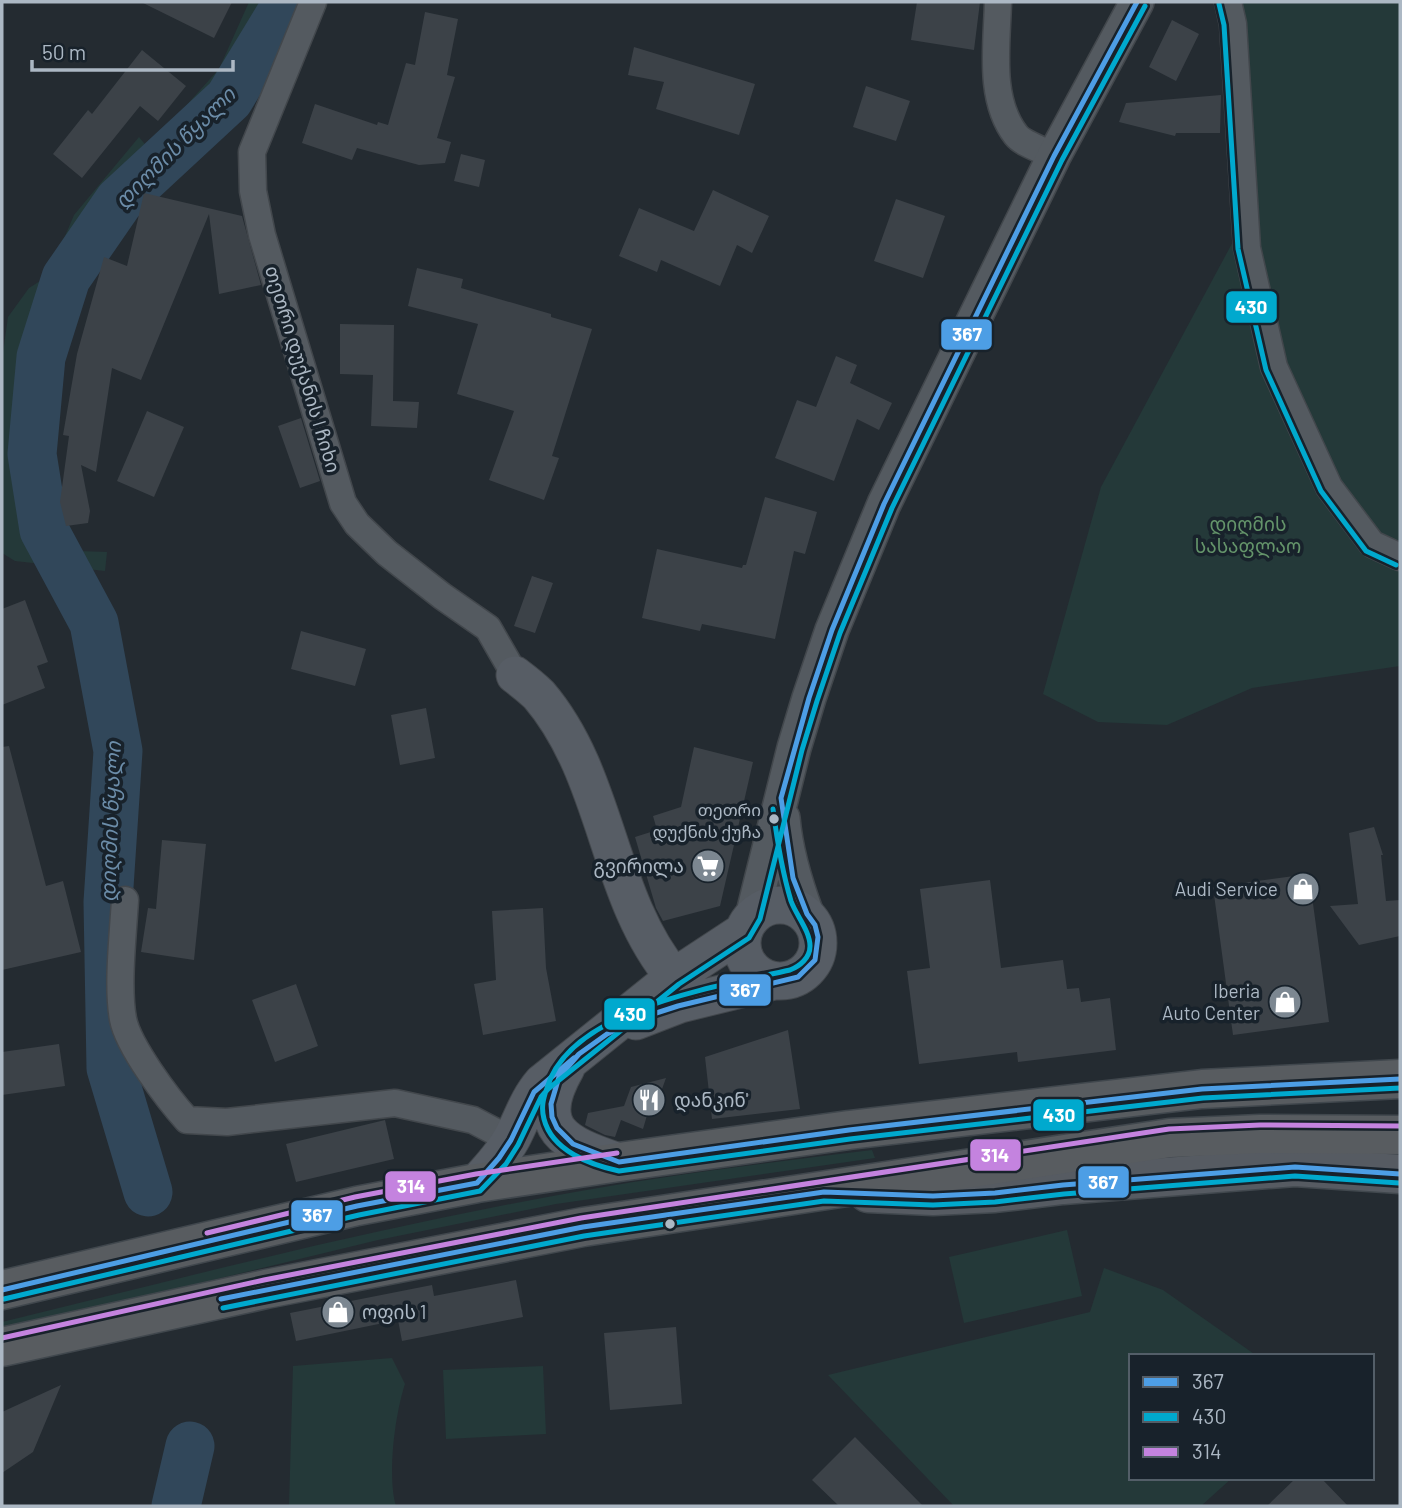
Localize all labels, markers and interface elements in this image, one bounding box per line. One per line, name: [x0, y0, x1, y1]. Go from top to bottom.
scale bar: [32, 28, 233, 72]
text: 50 m: [42, 39, 86, 64]
water label: დიღმის წყალი: [108, 81, 242, 214]
street label: თეთრი დუქანის I ჩიხი: [259, 263, 346, 476]
line badge: 430: [1225, 290, 1278, 324]
text: 430: [1235, 295, 1267, 318]
line badge: 367: [940, 318, 993, 351]
text: 367: [952, 322, 983, 345]
park label: დიღმის სასაფლაო: [1195, 512, 1301, 559]
water label: დიღმის წყალი: [94, 740, 127, 903]
place label: თეთრი დუქნის ქუჩა: [652, 799, 761, 843]
marker: თეთრი დუქნის ქუჩა: [767, 812, 781, 826]
supermarket icon: გვირილა: [689, 847, 727, 885]
place label: გვირილა: [593, 854, 684, 879]
shop icon: Audi Service: [1284, 870, 1322, 908]
place label: Audi Service: [1175, 877, 1278, 900]
line badge: 367: [718, 973, 772, 1007]
text: 367: [730, 978, 761, 1001]
place label: Iberia Auto Center: [1162, 979, 1260, 1024]
shop icon: Iberia Auto Center: [1266, 983, 1304, 1021]
line badge: 430: [603, 997, 656, 1031]
text: 430: [614, 1002, 646, 1025]
restaurant icon: დანკინ': [630, 1081, 668, 1119]
place label: დანკინ': [674, 1088, 748, 1113]
line badge: 430: [1032, 1098, 1085, 1132]
text: 430: [1043, 1103, 1075, 1126]
line badge: 314: [969, 1138, 1022, 1172]
text: 314: [981, 1143, 1009, 1166]
line badge: 367: [1077, 1165, 1130, 1199]
line badge: 314: [384, 1170, 437, 1203]
text: 367: [1088, 1170, 1119, 1193]
text: 314: [397, 1174, 425, 1197]
line badge: 367: [290, 1199, 344, 1232]
text: 367: [302, 1203, 333, 1226]
unlabelled marker: [663, 1217, 677, 1231]
shop icon: ოფის 1: [319, 1293, 357, 1331]
place label: ოფის 1: [362, 1300, 426, 1324]
legend: [1129, 1354, 1374, 1480]
text: 367: [1192, 1368, 1224, 1393]
text: 430: [1192, 1403, 1226, 1428]
text: 314: [1192, 1438, 1222, 1463]

